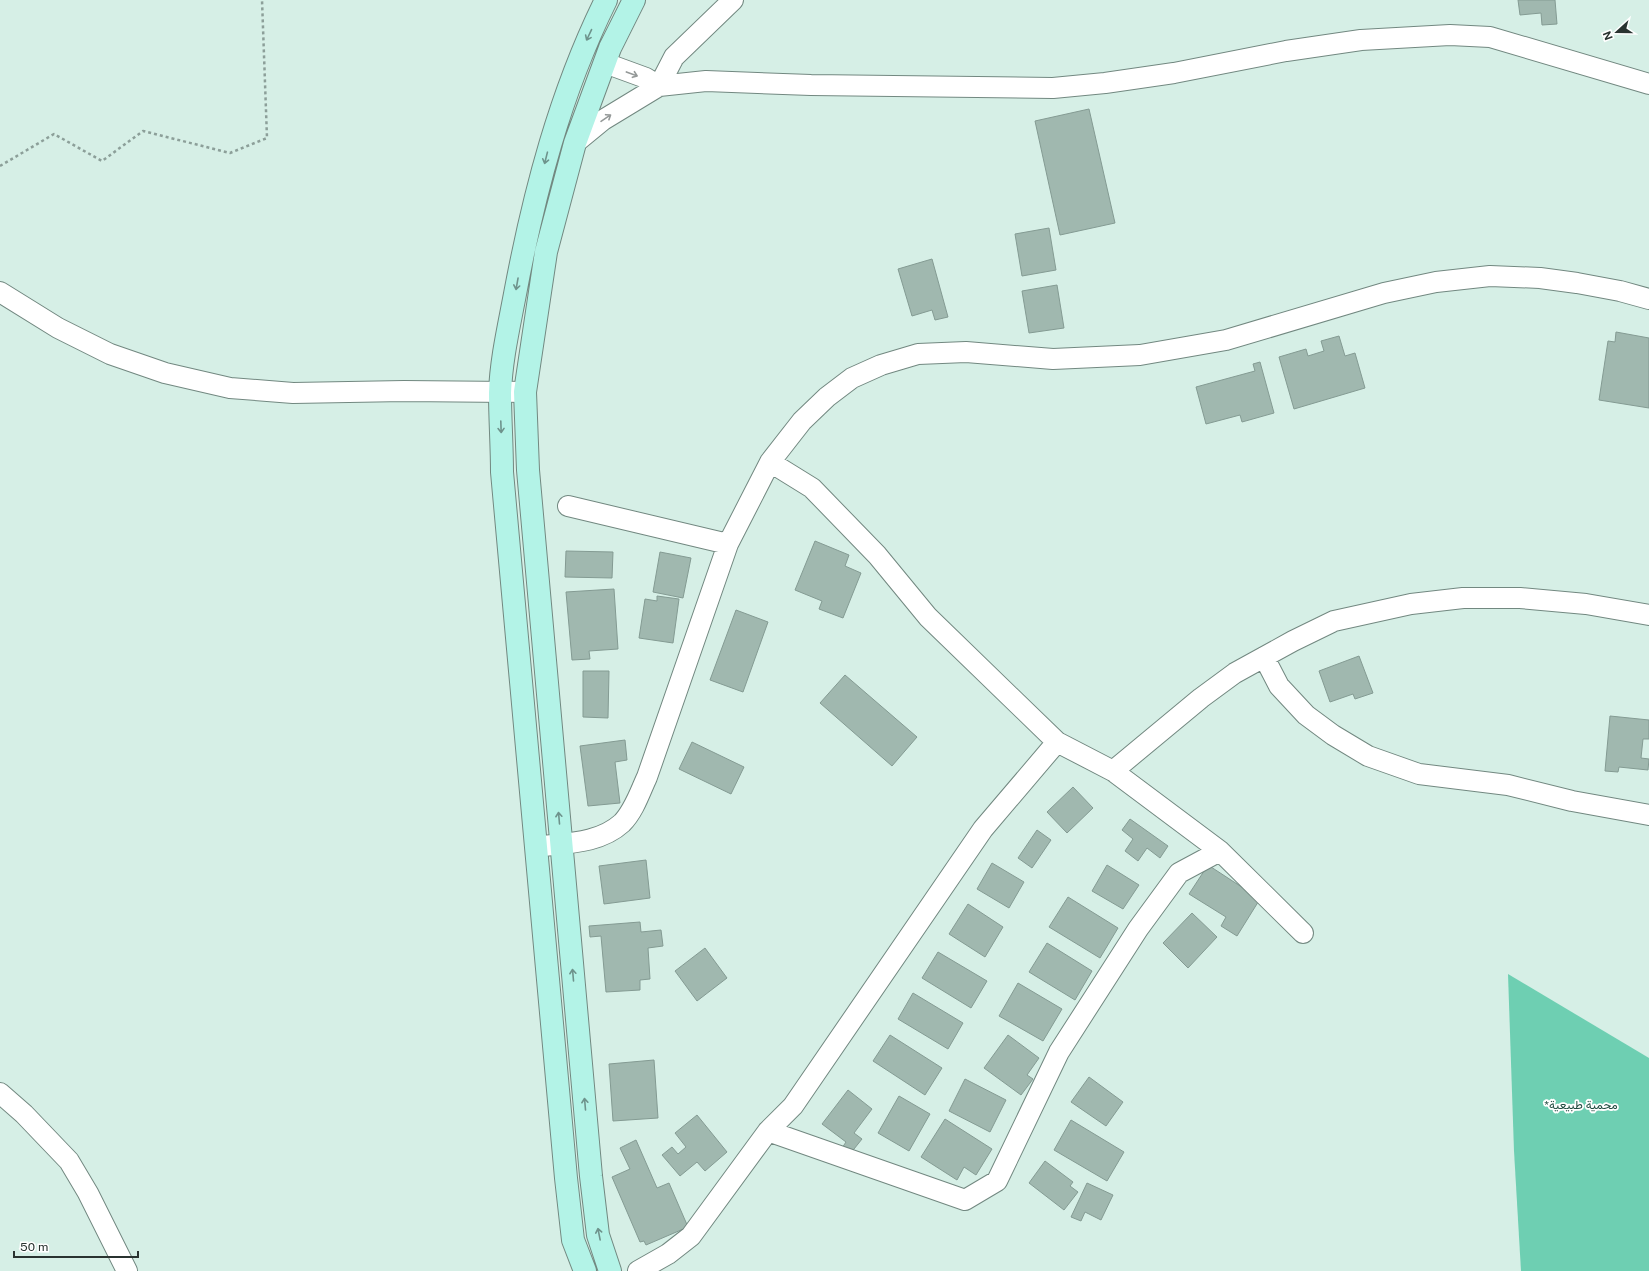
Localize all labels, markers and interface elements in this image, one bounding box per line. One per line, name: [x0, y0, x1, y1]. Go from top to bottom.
north arrow: [1597, 12, 1637, 52]
one-way arrow: [585, 29, 592, 41]
text: N: [1601, 29, 1615, 42]
one-way arrow: [626, 70, 638, 78]
one-way arrow: [600, 114, 611, 122]
one-way arrow: [542, 151, 549, 164]
one-way arrow: [513, 277, 521, 290]
one-way arrow: [497, 420, 505, 433]
one-way arrow: [555, 812, 563, 825]
one-way arrow: [570, 969, 577, 982]
one-way arrow: [581, 1098, 589, 1111]
park label: *محمية طبيعية: [1544, 1098, 1618, 1112]
one-way arrow: [594, 1228, 602, 1241]
scale bar: [14, 1233, 138, 1259]
text: 50 m: [20, 1240, 48, 1254]

